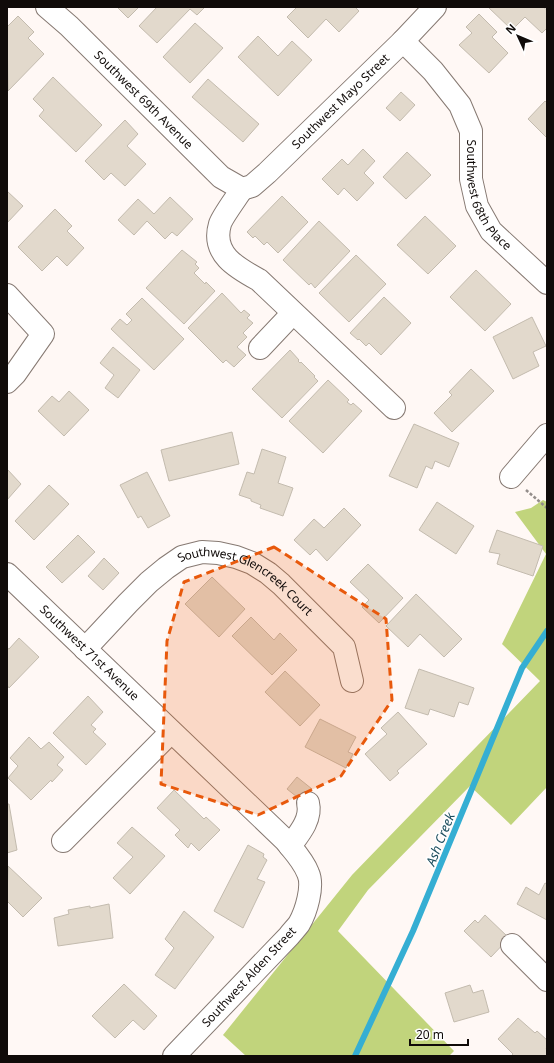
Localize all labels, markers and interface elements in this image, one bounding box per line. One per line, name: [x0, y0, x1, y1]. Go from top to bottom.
north arrow: [498, 16, 538, 56]
text: N: [502, 20, 519, 37]
street label: Southwest 69th Avenue: [91, 47, 197, 153]
street label: Southwest Mayo Street: [288, 49, 393, 153]
street label: Southwest 68th Place: [463, 140, 516, 254]
street label: Southwest Glencreek Court: [174, 543, 317, 620]
street label: Southwest 71st Avenue: [36, 601, 143, 704]
water label: Ash Creek: [421, 809, 459, 869]
street label: Southwest Alden Street: [198, 922, 300, 1030]
scale bar: [410, 1021, 468, 1047]
text: 20 m: [416, 1026, 444, 1043]

